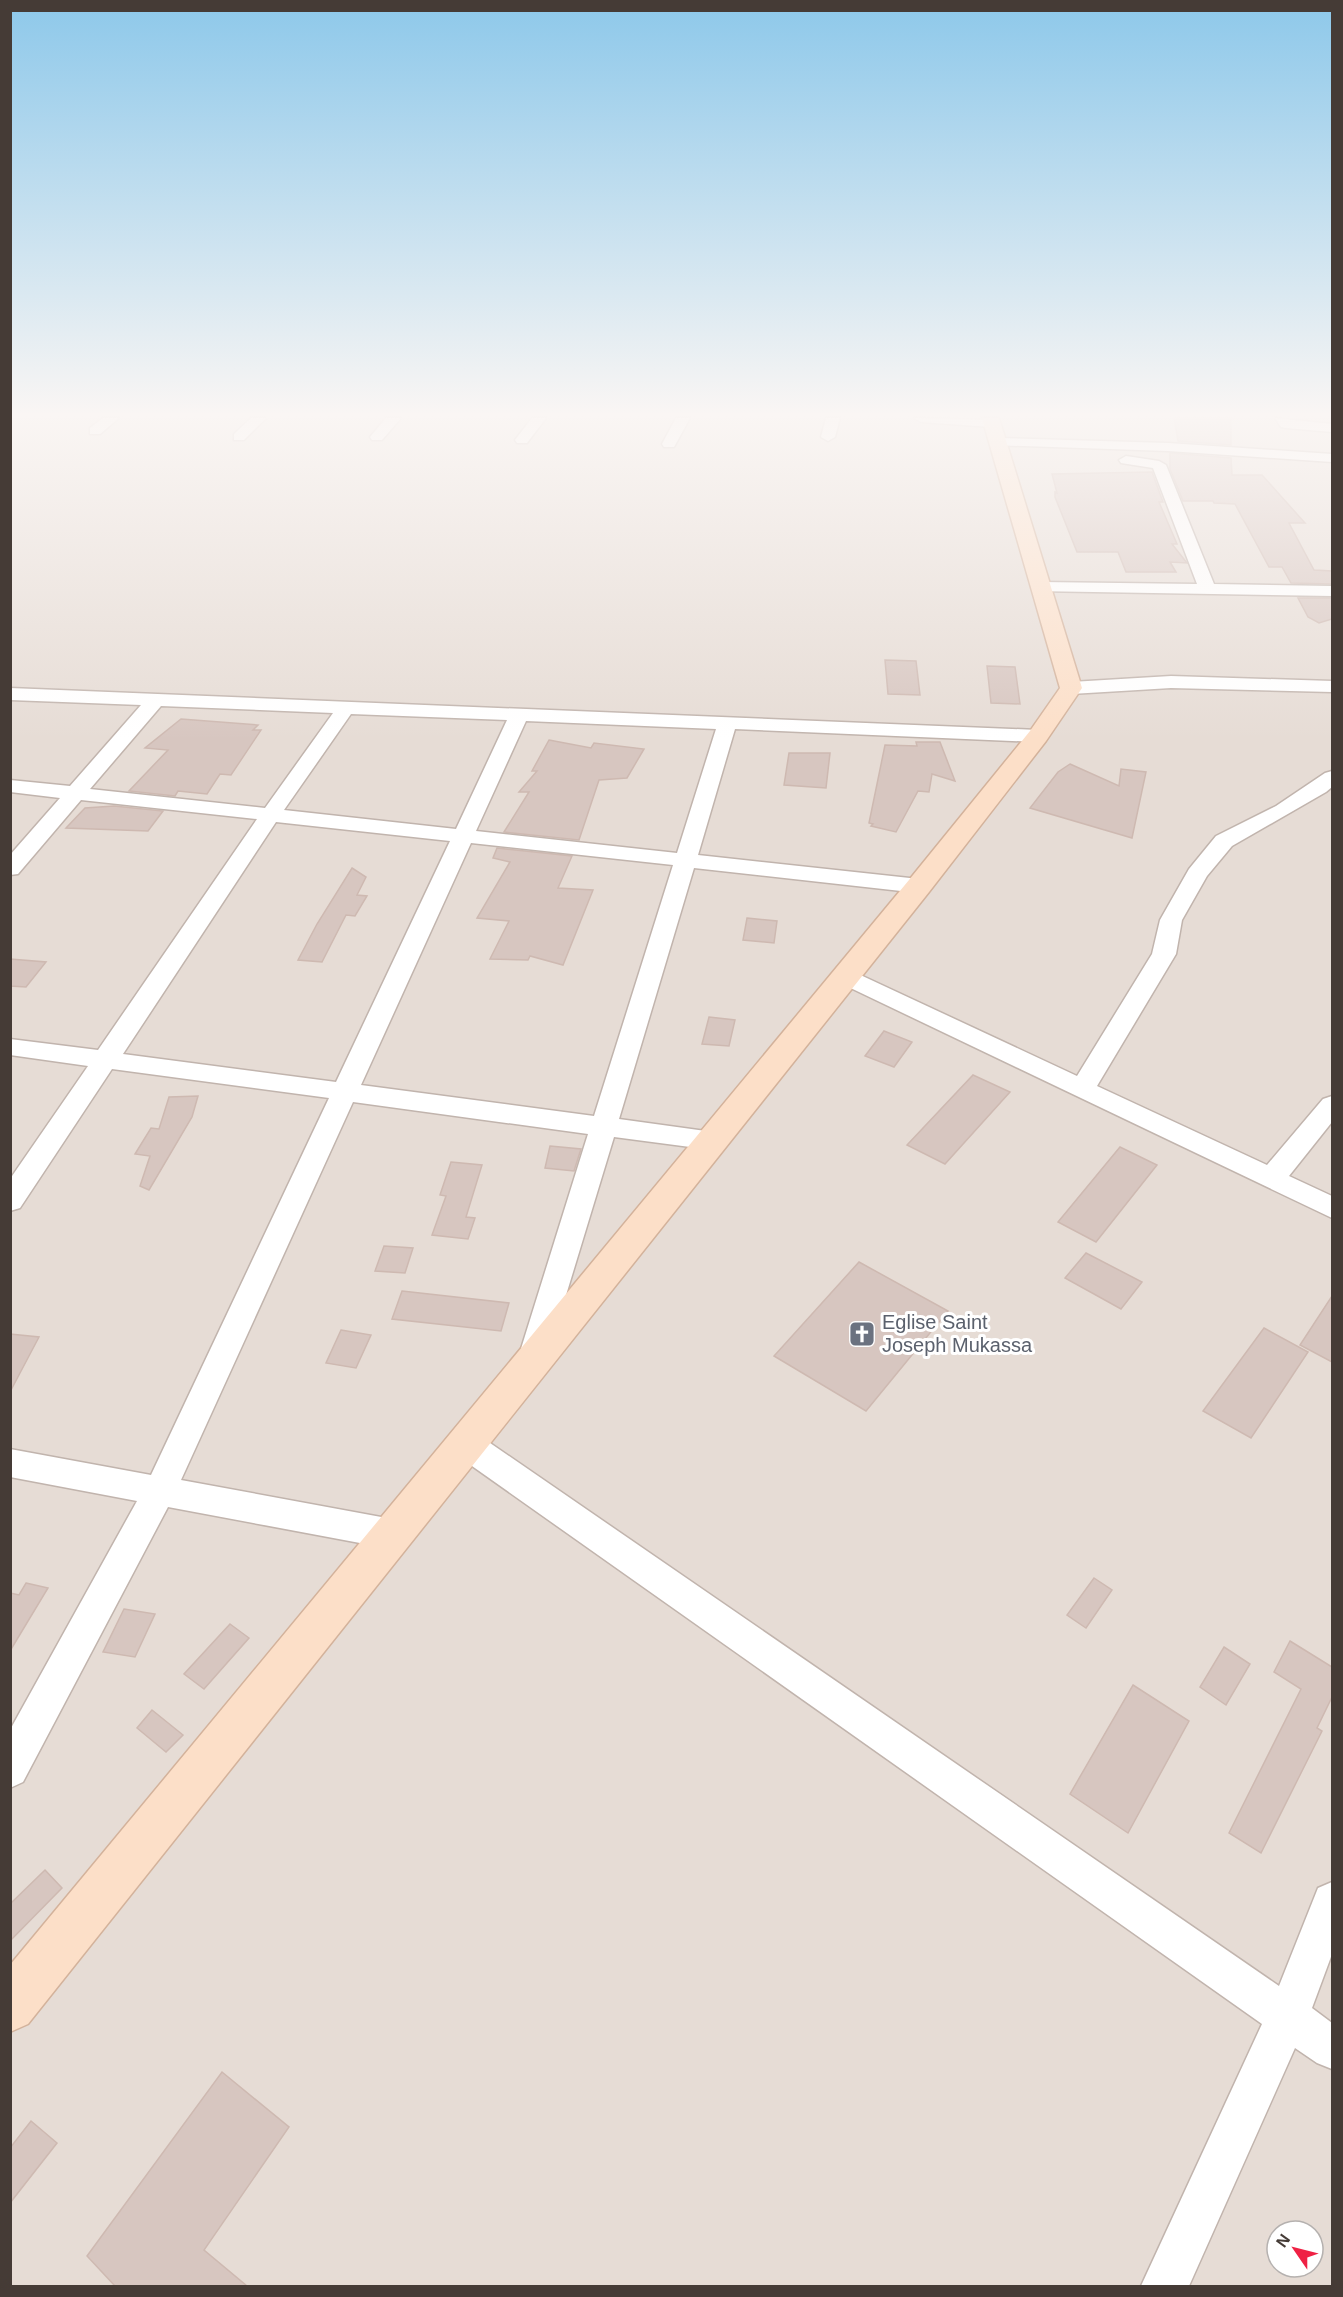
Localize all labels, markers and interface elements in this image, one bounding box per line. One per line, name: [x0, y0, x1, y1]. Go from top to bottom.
place label: Eglise Saint Joseph Mukassa: [882, 1311, 1033, 1356]
church icon: Eglise Saint Joseph Mukassa: [847, 1319, 877, 1349]
north arrow: [1265, 2219, 1325, 2279]
text: N: [1273, 2231, 1293, 2250]

